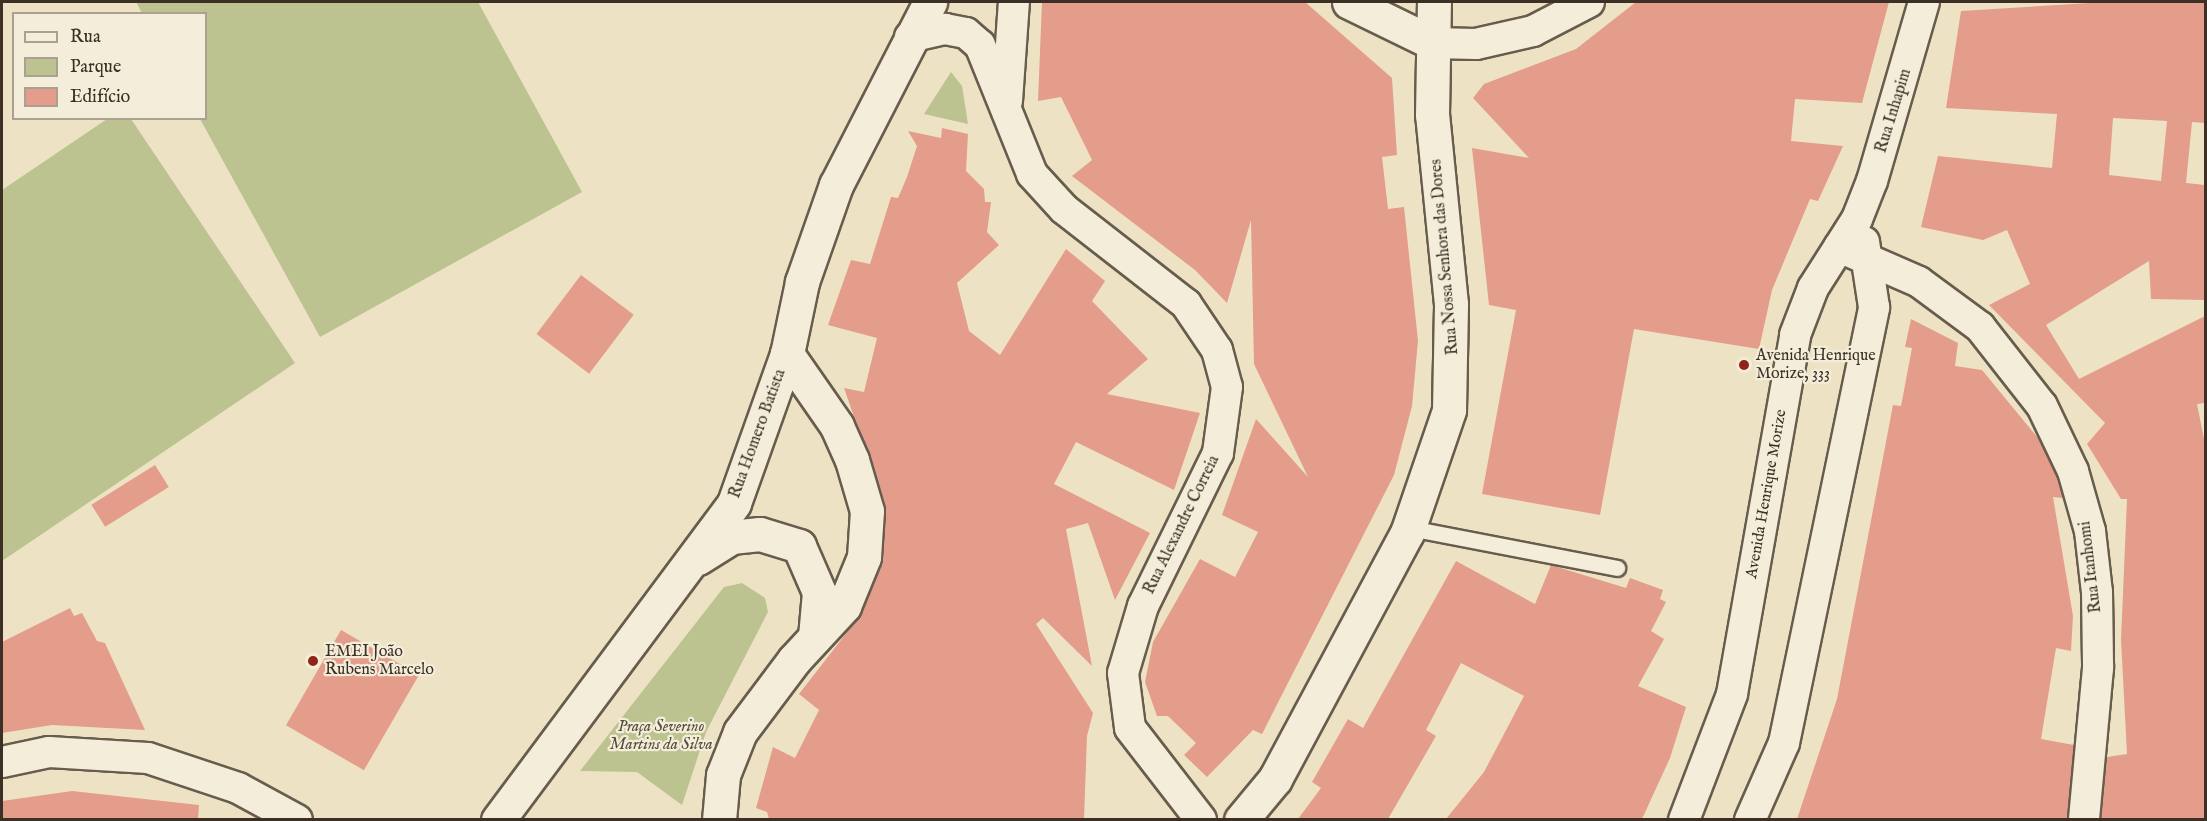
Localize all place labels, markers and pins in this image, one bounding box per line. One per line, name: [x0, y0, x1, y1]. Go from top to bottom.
place label: Avenida Henrique Morize, 333: [1756, 346, 1876, 384]
marker: Avenida Henrique Morize, 333: [1737, 358, 1751, 372]
place label: EMEI João Rubens Marcelo: [325, 642, 434, 680]
marker: EMEI João Rubens Marcelo: [306, 654, 320, 668]

